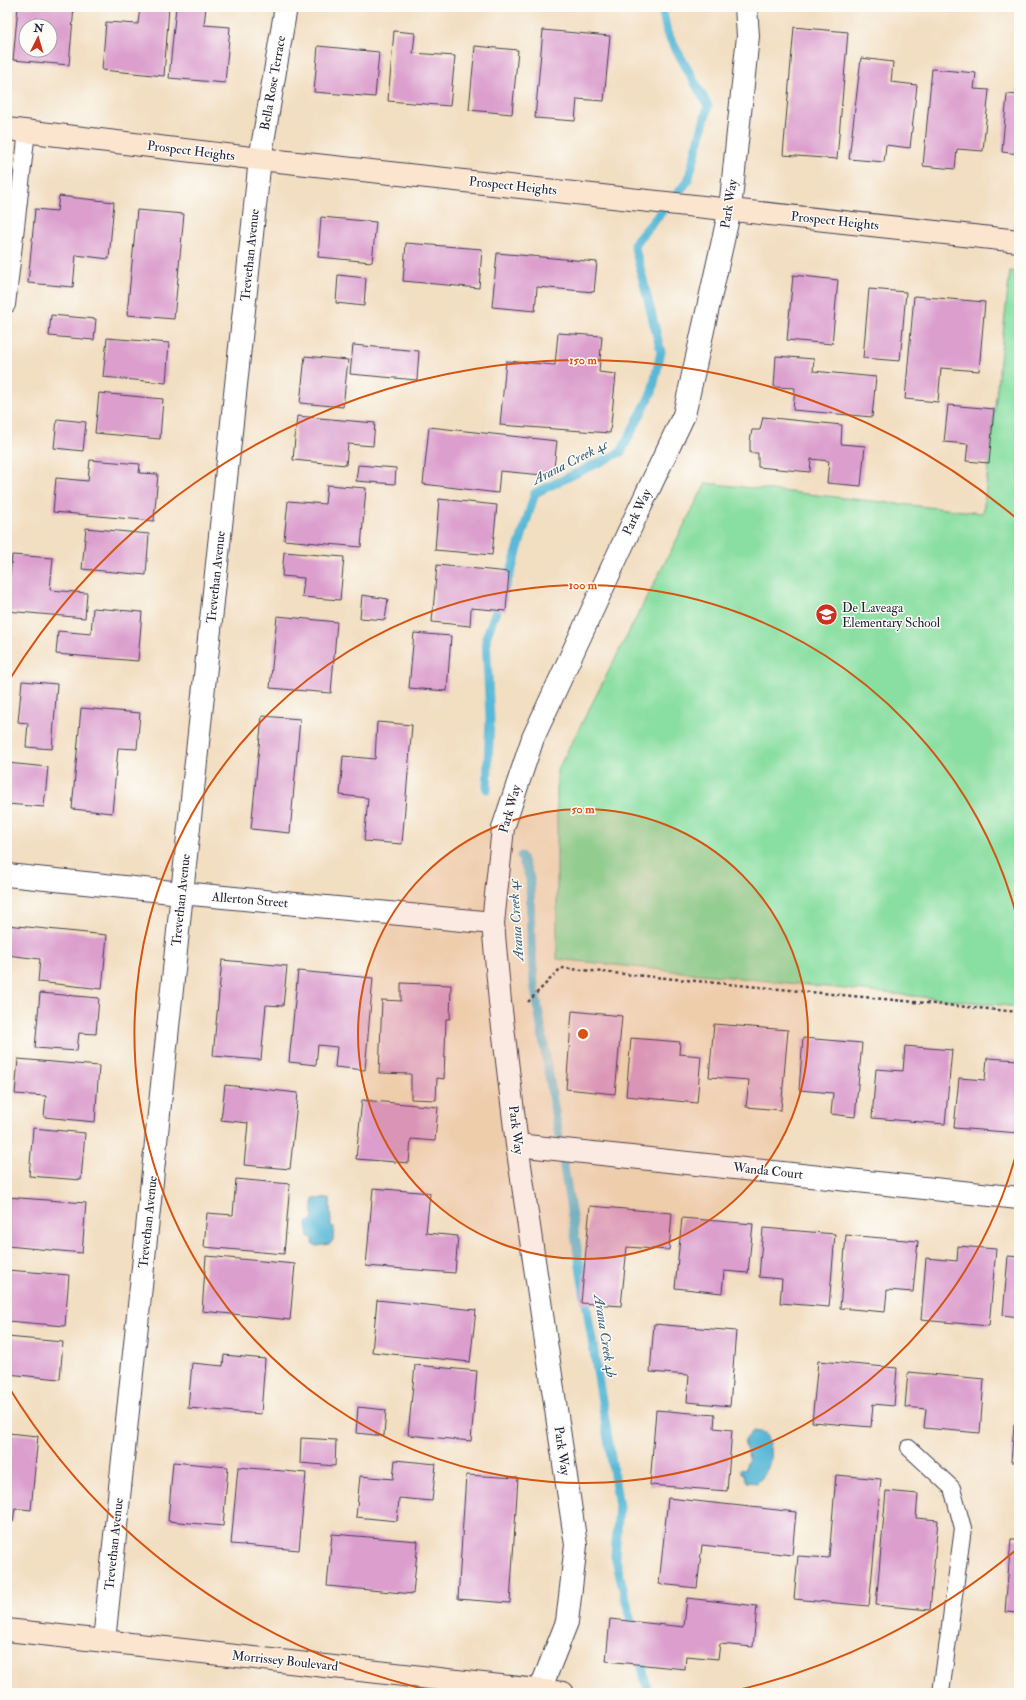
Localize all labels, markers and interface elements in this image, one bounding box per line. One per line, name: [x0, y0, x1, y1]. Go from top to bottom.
north arrow: [18, 18, 58, 58]
text: N: [32, 22, 45, 36]
street label: Bella Rose Terrace: [257, 34, 289, 132]
street label: Prospect Heights: [146, 138, 236, 165]
street label: Prospect Heights: [468, 173, 558, 200]
street label: Park Way: [717, 178, 742, 230]
street label: Trevethan Avenue: [237, 207, 263, 302]
street label: Prospect Heights: [790, 208, 880, 235]
text: 150 m: [569, 353, 597, 368]
water label: Arana Creek 4c: [528, 435, 611, 489]
street label: Park Way: [619, 486, 656, 538]
street label: Trevethan Avenue: [203, 529, 229, 624]
text: 100 m: [569, 578, 598, 593]
place label: De Laveaga Elementary School: [842, 600, 941, 632]
school or university icon: De Laveaga Elementary School: [813, 602, 839, 628]
street label: Park Way: [495, 783, 526, 835]
text: 50 m: [571, 802, 595, 817]
street label: Trevethan Avenue: [168, 852, 194, 947]
water label: Arana Creek 4c: [505, 878, 527, 964]
street label: Allerton Street: [210, 889, 289, 911]
centre of rings: [576, 1027, 590, 1041]
street label: Park Way: [504, 1104, 527, 1156]
street label: Wanda Court: [731, 1159, 804, 1183]
street label: Trevethan Avenue: [135, 1174, 161, 1269]
water label: Arana Creek 4b: [590, 1291, 620, 1379]
street label: Park Way: [550, 1425, 573, 1477]
street label: Trevethan Avenue: [101, 1496, 127, 1591]
street label: Morrissey Boulevard: [231, 1647, 340, 1676]

